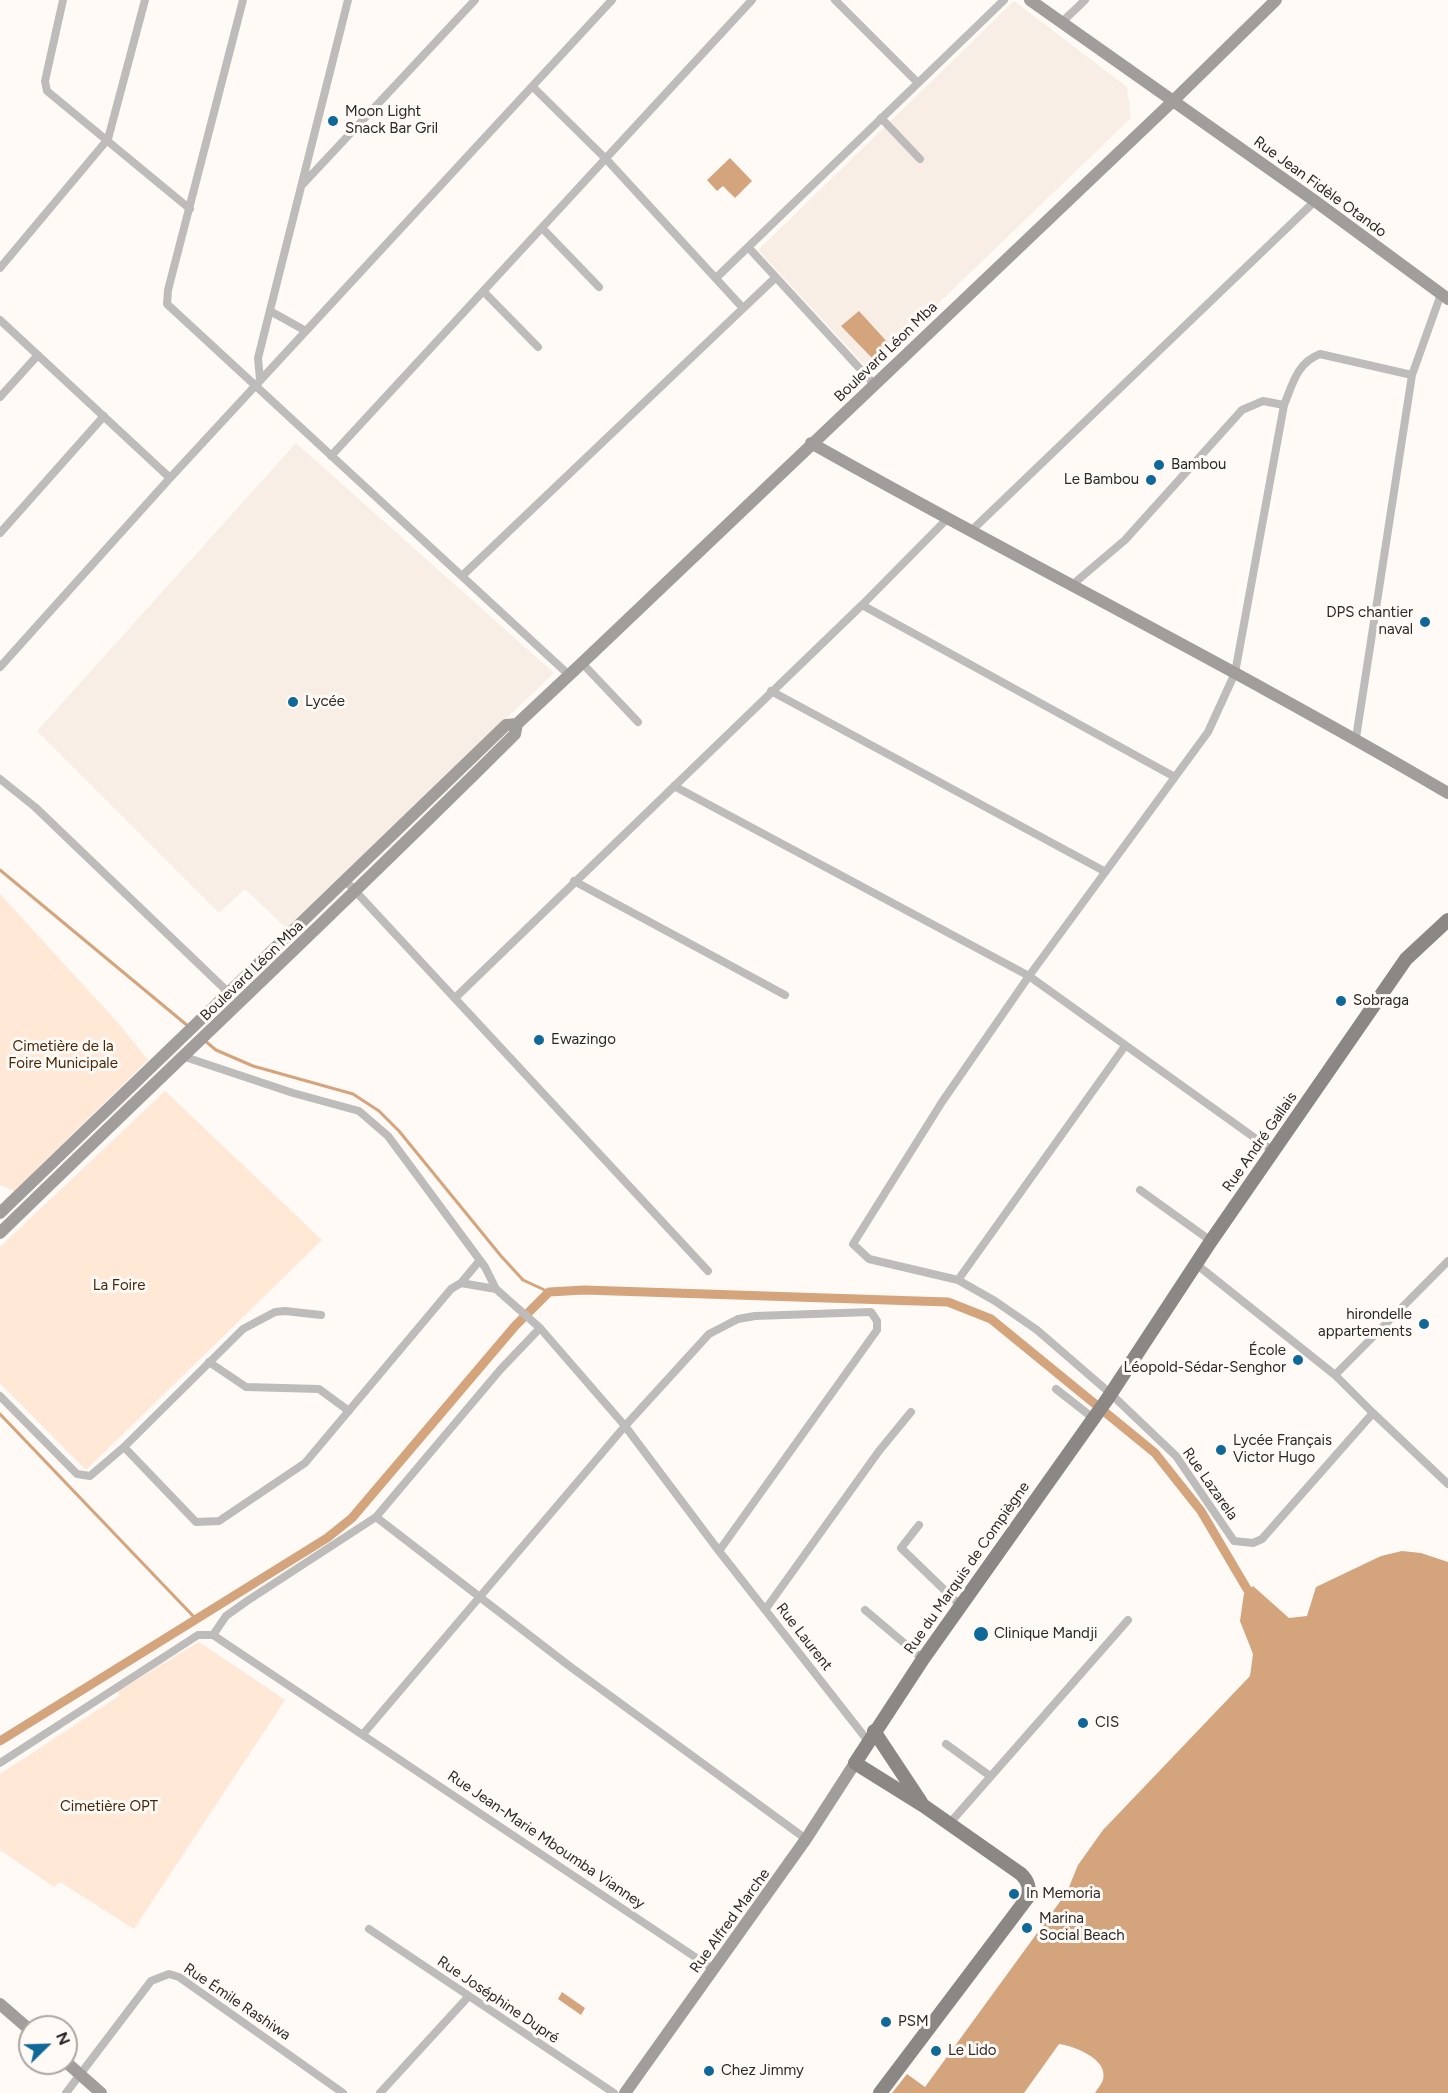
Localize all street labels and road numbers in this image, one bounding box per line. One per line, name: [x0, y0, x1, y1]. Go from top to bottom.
street label: Rue Jean Fidèle Otando: [1250, 133, 1390, 241]
street label: Boulevard Léon Mba: [831, 298, 941, 406]
street label: Boulevard Léon Mba: [197, 917, 307, 1025]
street label: Rue André Gallais: [1219, 1089, 1301, 1195]
street label: Rue Lazarela: [1178, 1444, 1242, 1524]
street label: Rue du Marquis de Compiègne: [901, 1478, 1033, 1658]
street label: Rue Laurent: [772, 1600, 836, 1674]
street label: Rue Jean-Marie Mboumba Vianney: [444, 1767, 648, 1913]
street label: Rue Alfred Marche: [686, 1865, 774, 1977]
street label: Rue Joséphine Dupré: [434, 1953, 562, 2047]
street label: Rue Émile Rashiwa: [180, 1960, 294, 2044]

